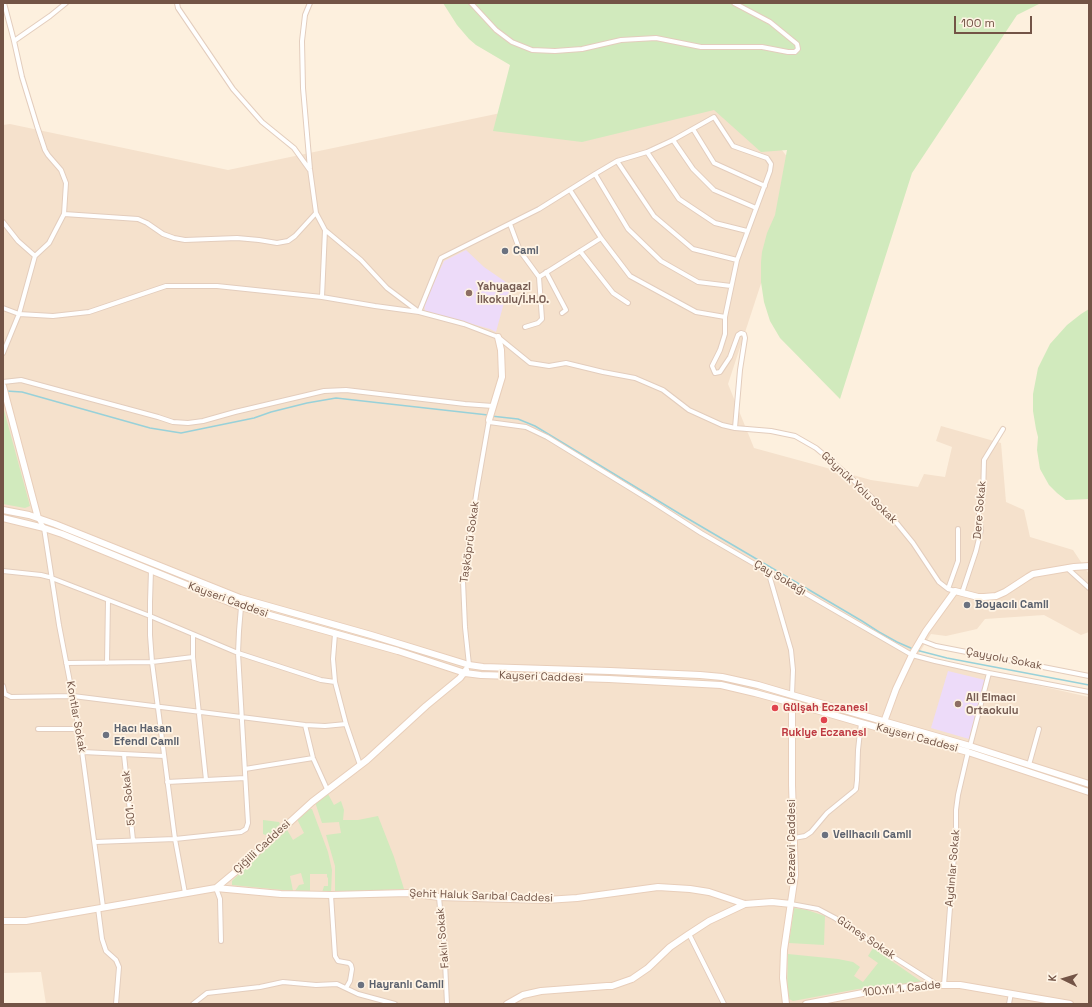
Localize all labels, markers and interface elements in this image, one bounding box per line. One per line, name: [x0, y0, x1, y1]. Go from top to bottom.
scale bar: [956, 8, 1034, 34]
text: 100 m: [961, 15, 995, 31]
place label: Cami: [513, 244, 539, 258]
marker: Cami: [500, 246, 510, 256]
place label: Yahyagazi İlkokulu/İ.H.O.: [477, 280, 549, 306]
marker: Yahyagazi İlkokulu/İ.H.O.: [464, 288, 474, 298]
street label: Göynük Yolu Sokak: [818, 449, 900, 527]
street label: Dere Sokak: [971, 480, 989, 540]
street label: Taşköprü Sokak: [458, 500, 482, 584]
street label: Çay Sokağı: [752, 558, 808, 598]
street label: Kayseri Caddesi: [186, 579, 270, 621]
place label: Boyacılı Camii: [975, 598, 1049, 612]
marker: Boyacılı Camii: [962, 600, 972, 610]
street label: Çayyolu Sokak: [965, 645, 1043, 673]
street label: Kayseri Caddesi: [499, 669, 583, 685]
street label: Kontlar Sokak: [63, 680, 89, 754]
place label: Ali Elmacı Ortaokulu: [966, 691, 1018, 717]
marker: Ali Elmacı Ortaokulu: [953, 699, 963, 709]
place label: Gülşah Eczanesi: [783, 701, 868, 715]
marker: Gülşah Eczanesi: [770, 703, 780, 713]
marker: Rukiye Eczanesi: [819, 715, 829, 725]
street label: Kayseri Caddesi: [875, 721, 959, 755]
place label: Hacı Hasan Efendi Camii: [114, 722, 179, 748]
place label: Rukiye Eczanesi: [781, 726, 867, 740]
marker: Hacı Hasan Efendi Camii: [101, 730, 111, 740]
street label: 501. Sokak: [120, 770, 138, 826]
street label: Cezaevi Caddesi: [785, 799, 799, 885]
street label: Çiğilli Caddesi: [231, 817, 293, 877]
place label: Velihacılı Camii: [833, 828, 911, 842]
street label: Aydınlar Sokak: [943, 829, 963, 907]
marker: Velihacılı Camii: [820, 830, 830, 840]
street label: Şehit Haluk Sarıbal Caddesi: [409, 887, 553, 905]
street label: Fakılı Sokak: [434, 907, 452, 969]
street label: Güneş Sokak: [834, 914, 898, 962]
north arrow: [1044, 959, 1084, 999]
text: K: [1045, 974, 1059, 982]
place label: Hayranlı Camii: [369, 978, 444, 992]
street label: 100.Yıl 1. Cadde: [862, 978, 942, 1000]
marker: Hayranlı Camii: [356, 980, 366, 990]

